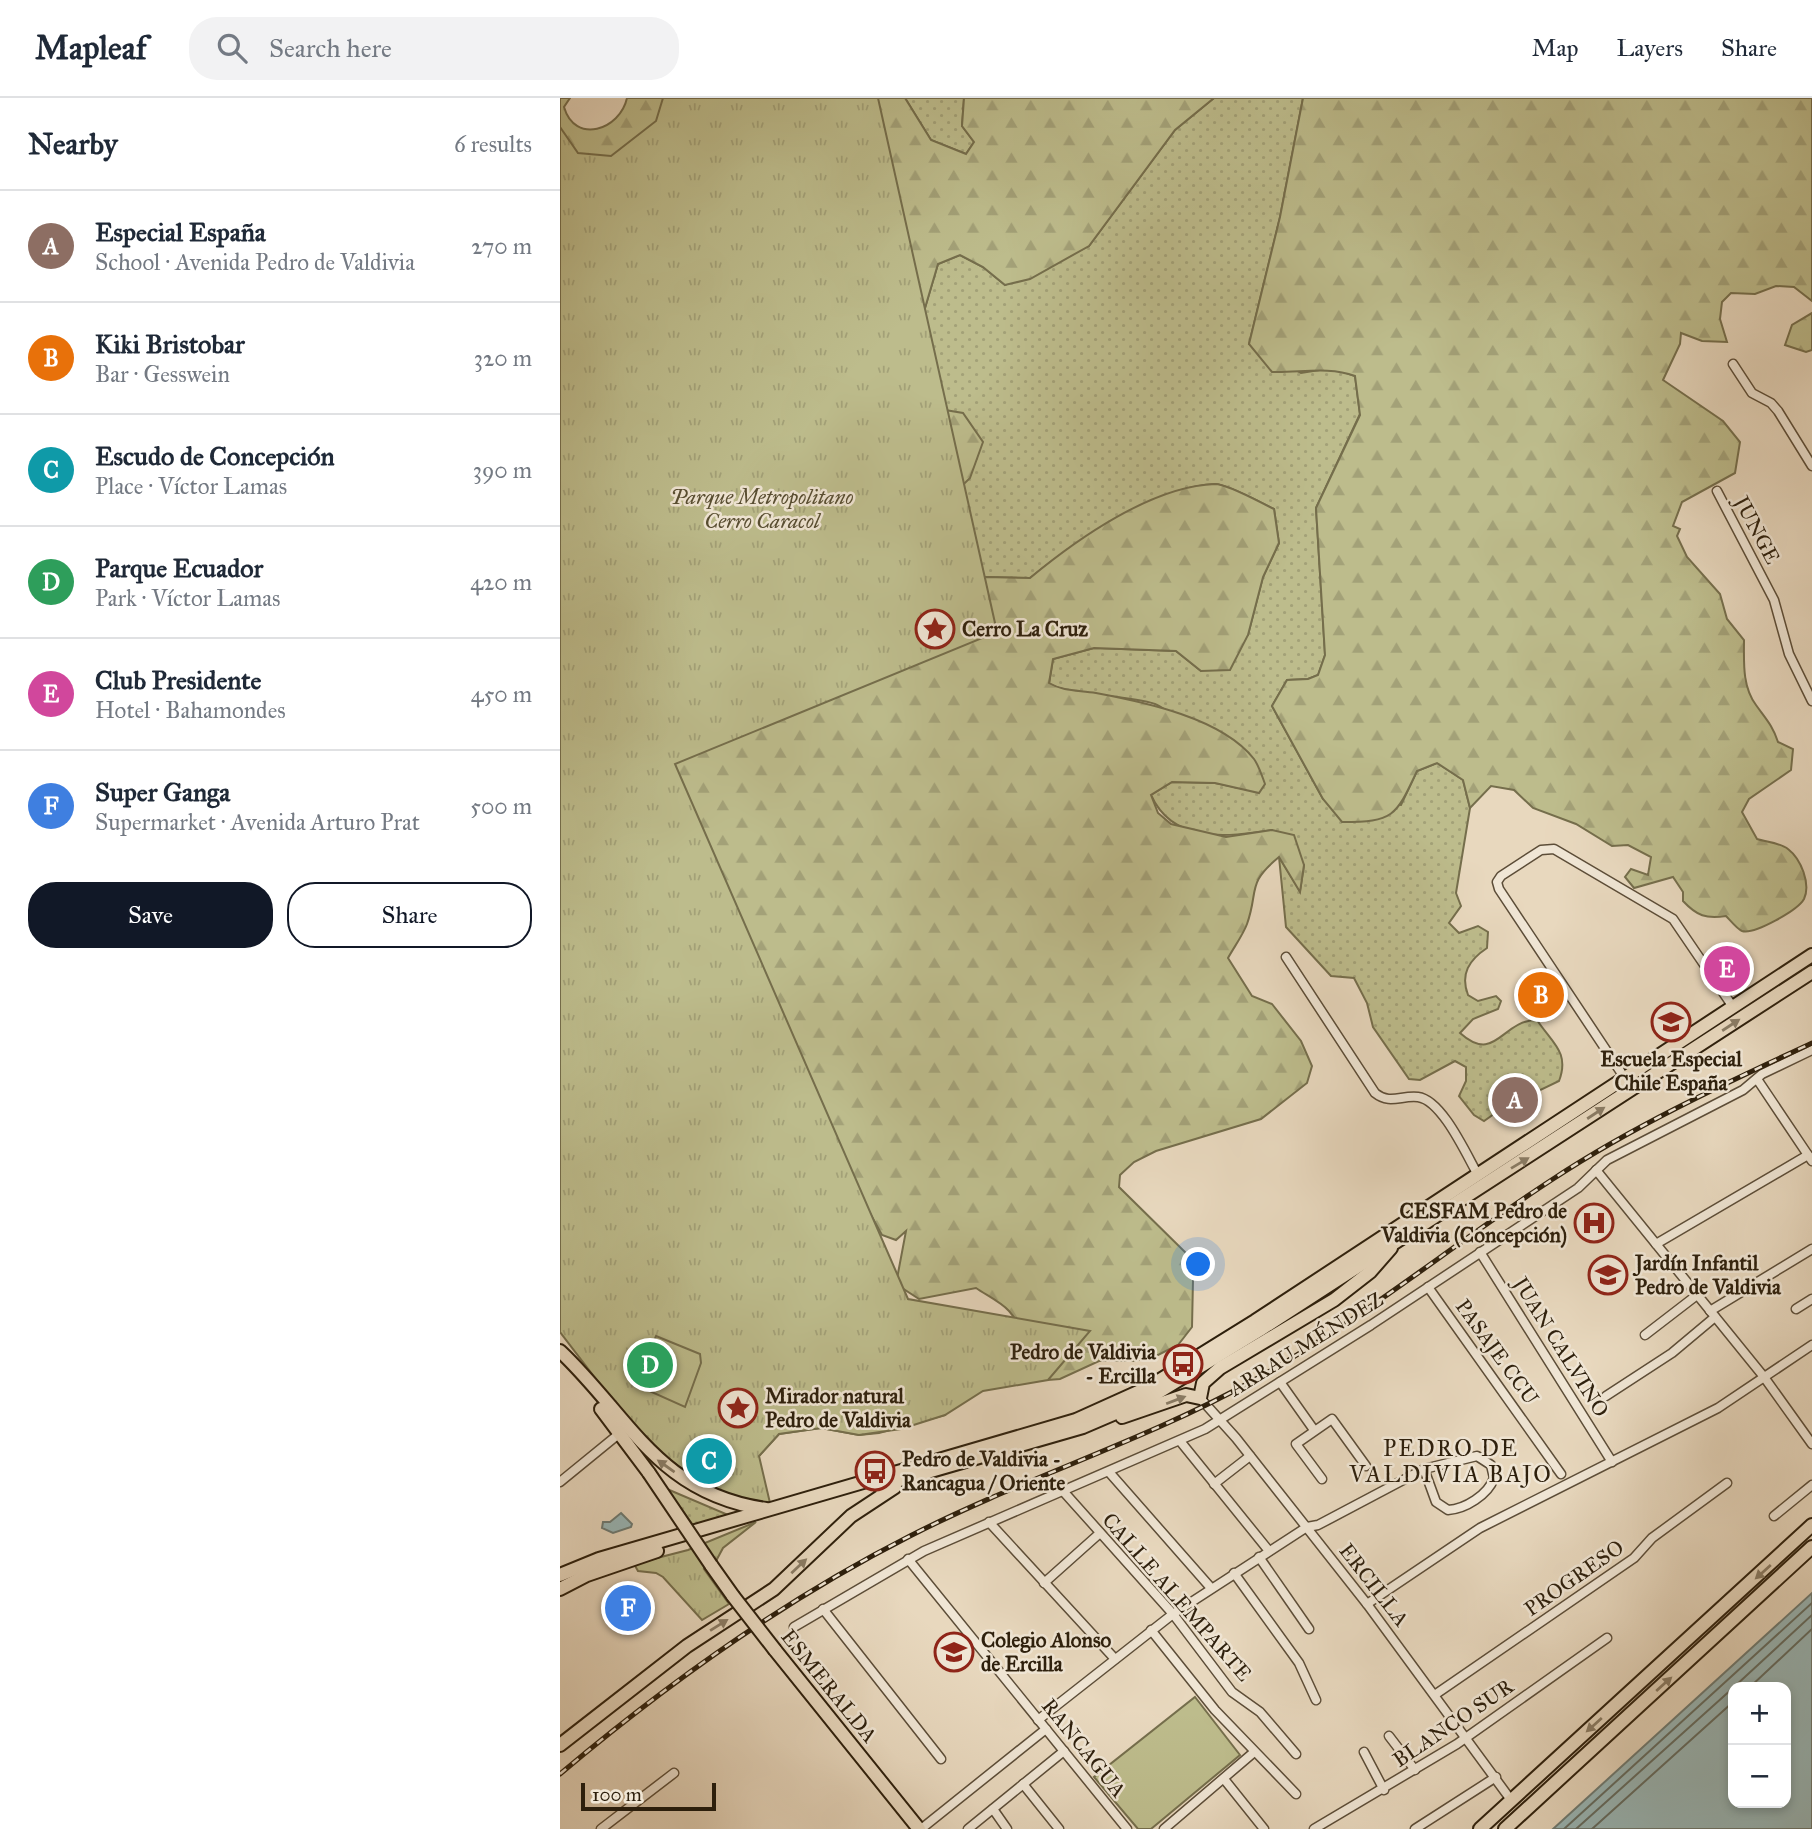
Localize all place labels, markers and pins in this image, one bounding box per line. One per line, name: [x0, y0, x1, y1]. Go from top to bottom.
place icon: Cerro La Cruz: [914, 608, 956, 650]
place label: Cerro La Cruz: [962, 616, 1088, 642]
pin: E: [1704, 943, 1750, 995]
pin: B: [1518, 969, 1564, 1021]
school or university icon: Escuela Especial Chile España: [1650, 1001, 1692, 1043]
place label: Escuela Especial Chile España: [1600, 1046, 1743, 1096]
pin: A: [1492, 1074, 1538, 1126]
place label: CESFAM Pedro de Valdivia (Concepción): [1380, 1198, 1567, 1248]
hospital icon: CESFAM Pedro de Valdivia (Concepción): [1573, 1202, 1615, 1244]
place label: Jardín Infantil Pedro de Valdivia: [1632, 1250, 1782, 1300]
school or university icon: Jardín Infantil Pedro de Valdivia: [1587, 1254, 1629, 1296]
pin: D: [627, 1339, 673, 1391]
place label: Pedro de Valdivia - Ercilla: [1010, 1339, 1157, 1389]
bus stop icon: Pedro de Valdivia - Ercilla: [1162, 1343, 1204, 1385]
place label: Mirador natural Pedro de Valdivia: [765, 1383, 912, 1433]
place icon: Mirador natural Pedro de Valdivia: [717, 1387, 759, 1429]
pin: C: [686, 1435, 732, 1487]
place label: Pedro de Valdivia - Rancagua / Oriente: [902, 1446, 1066, 1496]
bus stop icon: Pedro de Valdivia - Rancagua / Oriente: [854, 1450, 896, 1492]
pin: F: [605, 1582, 651, 1634]
place label: Colegio Alonso de Ercilla: [981, 1627, 1112, 1677]
school or university icon: Colegio Alonso de Ercilla: [933, 1631, 975, 1673]

